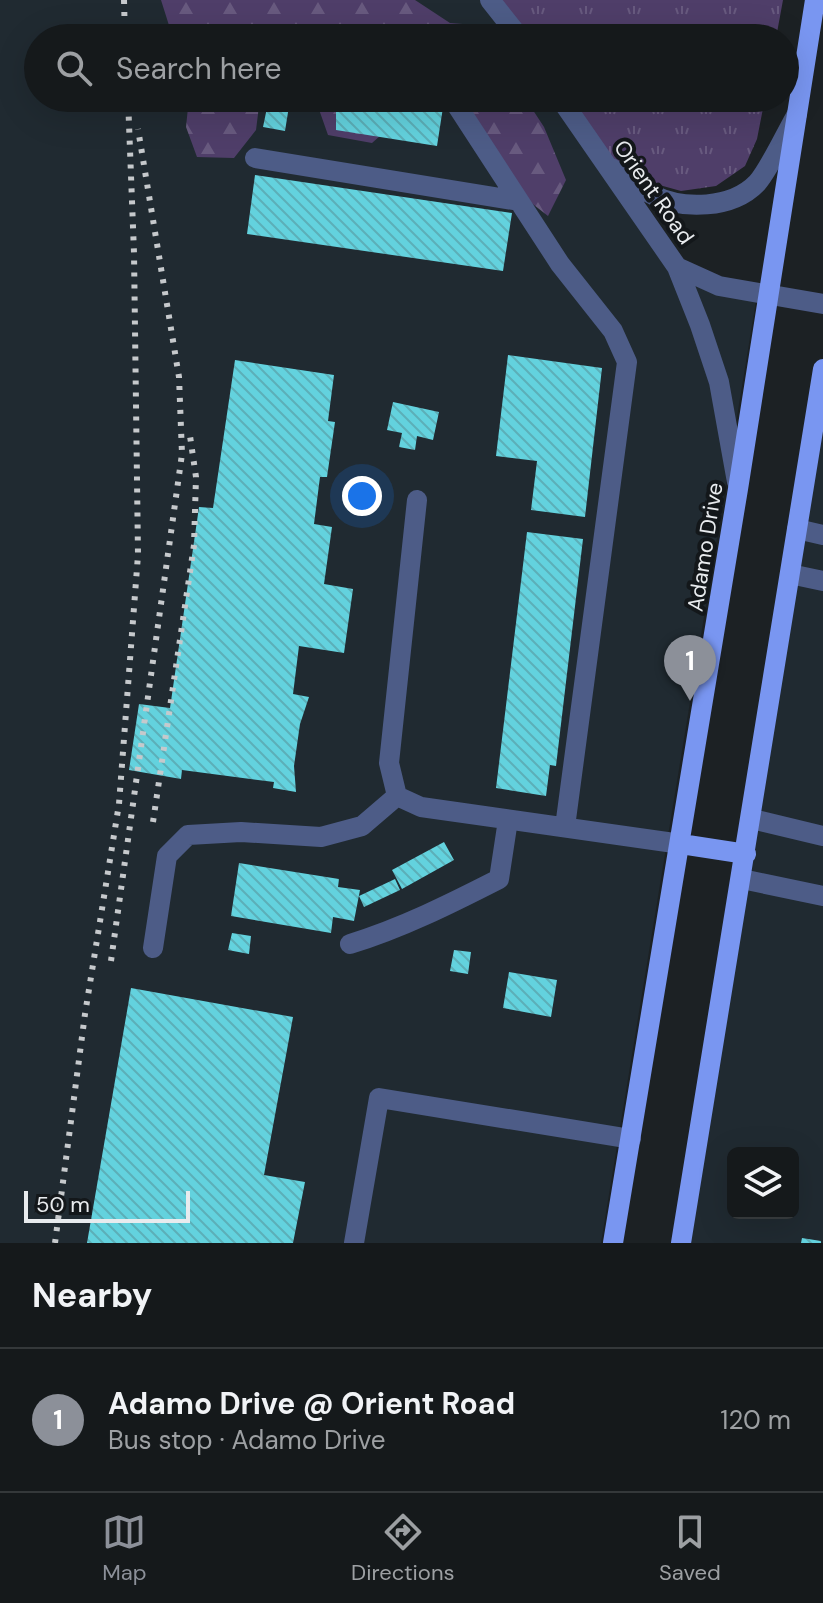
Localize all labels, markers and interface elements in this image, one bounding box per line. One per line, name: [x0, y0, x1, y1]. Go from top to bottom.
search box: [24, 24, 799, 112]
icon: search: [52, 46, 96, 90]
text: Search here: [116, 49, 282, 88]
street label: Orient Road: [607, 134, 701, 250]
your location: [342, 476, 382, 516]
street label: Adamo Drive: [680, 480, 730, 614]
pin: 1: [664, 635, 716, 701]
map controls: [727, 1147, 799, 1219]
button: layers: [727, 1147, 799, 1219]
scale bar: [24, 1187, 190, 1223]
text: 50 m: [36, 1190, 90, 1219]
text: Nearby: [32, 1273, 152, 1318]
text: Adamo Drive @ Orient Road: [108, 1384, 515, 1423]
text: 1: [53, 1403, 63, 1437]
text: 120 m: [720, 1403, 791, 1437]
text: Bus stop · Adamo Drive: [108, 1423, 386, 1457]
tab: Map: [102, 1510, 147, 1587]
tab: Directions: [351, 1510, 455, 1587]
tab: Saved: [659, 1510, 721, 1587]

